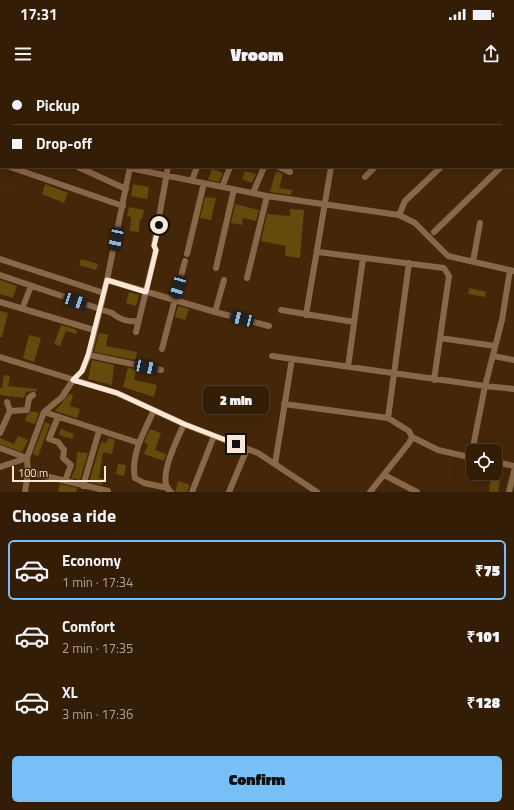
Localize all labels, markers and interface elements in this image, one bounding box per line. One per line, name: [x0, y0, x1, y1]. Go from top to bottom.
text: 17:31: [20, 3, 57, 26]
text: Vroom: [230, 41, 284, 68]
icon: menu: [12, 43, 34, 65]
icon: share: [480, 43, 502, 65]
text: Pickup: [36, 94, 80, 117]
text: Drop-off: [36, 132, 92, 155]
route start: [150, 216, 168, 234]
car: [108, 226, 124, 252]
car: [169, 274, 187, 300]
car: [62, 291, 88, 311]
car: [229, 310, 255, 328]
car: [133, 359, 159, 375]
callout: 2 min: [203, 386, 269, 414]
text: 2 min: [220, 390, 252, 410]
route end: [227, 435, 245, 453]
map controls: [466, 444, 502, 480]
button: locate: [466, 444, 502, 480]
scale bar: [12, 464, 106, 483]
text: 100 m: [18, 465, 48, 481]
text: Choose a ride: [12, 502, 116, 529]
text: Economy: [62, 549, 121, 572]
icon: car: [14, 552, 50, 588]
text: ₹75: [475, 559, 500, 582]
text: 1 min · 17:34: [62, 572, 133, 592]
text: Comfort: [62, 615, 115, 638]
icon: car: [14, 618, 50, 654]
text: ₹101: [467, 625, 500, 648]
text: 2 min · 17:35: [62, 638, 133, 658]
text: XL: [62, 681, 78, 704]
icon: car: [14, 684, 50, 720]
text: ₹128: [467, 691, 500, 714]
text: 3 min · 17:36: [62, 704, 133, 724]
button: Confirm: [12, 756, 502, 802]

